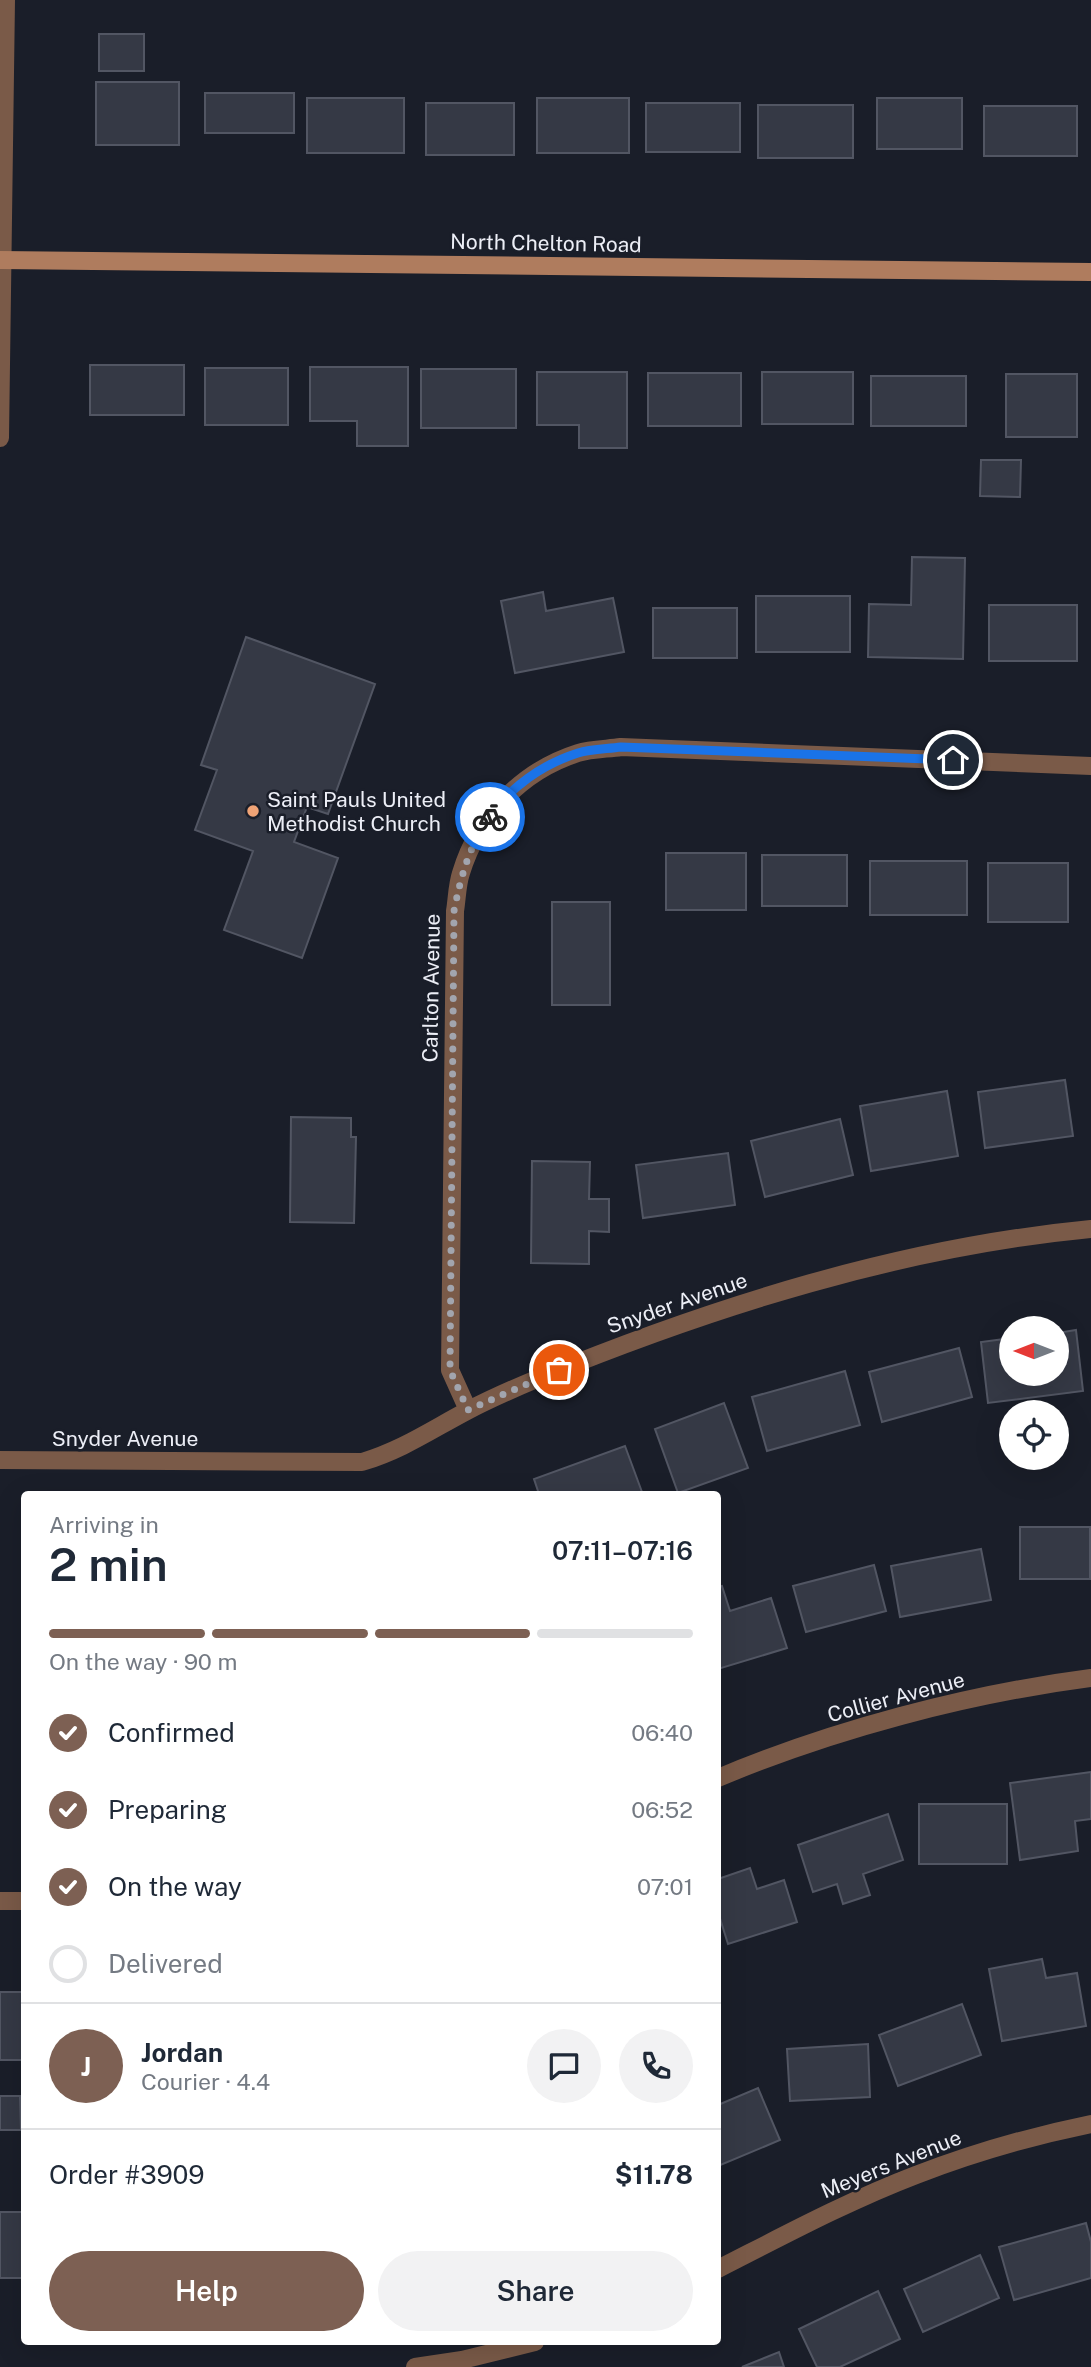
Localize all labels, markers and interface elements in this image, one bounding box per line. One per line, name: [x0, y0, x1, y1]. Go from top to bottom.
street label: North Chelton Road: [450, 229, 642, 257]
pin: [923, 730, 983, 790]
icon: home: [934, 741, 972, 779]
courier: [455, 782, 525, 852]
place label: Saint Pauls United Methodist Church: [267, 787, 446, 836]
icon: bike: [471, 798, 509, 836]
marker: Saint Pauls United Methodist Church: [245, 803, 261, 819]
street label: Carlton Avenue: [417, 913, 445, 1063]
street label: Snyder Avenue: [604, 1267, 750, 1339]
north arrow: [999, 1316, 1069, 1386]
map controls: [999, 1316, 1069, 1470]
pin: [529, 1340, 589, 1400]
icon: bag: [540, 1351, 578, 1389]
button: locate: [999, 1400, 1069, 1470]
street label: Snyder Avenue: [52, 1426, 198, 1451]
text: Arriving in: [49, 1511, 159, 1538]
text: 07:11–07:16: [552, 1535, 693, 1566]
text: 2 min: [49, 1537, 168, 1591]
text: On the way · 90 m: [49, 1648, 237, 1675]
street label: Collier Avenue: [825, 1667, 967, 1727]
icon: check: [49, 1714, 87, 1752]
text: Confirmed: [108, 1717, 235, 1748]
text: 06:40: [631, 1719, 693, 1746]
icon: check: [49, 1791, 87, 1829]
text: Preparing: [108, 1794, 227, 1825]
text: 06:52: [631, 1796, 693, 1823]
icon: check: [49, 1868, 87, 1906]
text: On the way: [108, 1871, 242, 1902]
text: 07:01: [637, 1873, 693, 1900]
text: Delivered: [108, 1948, 223, 1979]
button: chat: [527, 2029, 601, 2103]
button: phone: [619, 2029, 693, 2103]
text: Jordan: [141, 2037, 223, 2068]
text: J: [81, 2051, 91, 2082]
text: Courier · 4.4: [141, 2068, 270, 2095]
street label: Meyers Avenue: [817, 2124, 965, 2204]
text: Order #3909: [49, 2159, 205, 2190]
text: $11.78: [615, 2159, 693, 2190]
button: Help: [49, 2251, 364, 2331]
button: Share: [378, 2251, 693, 2331]

